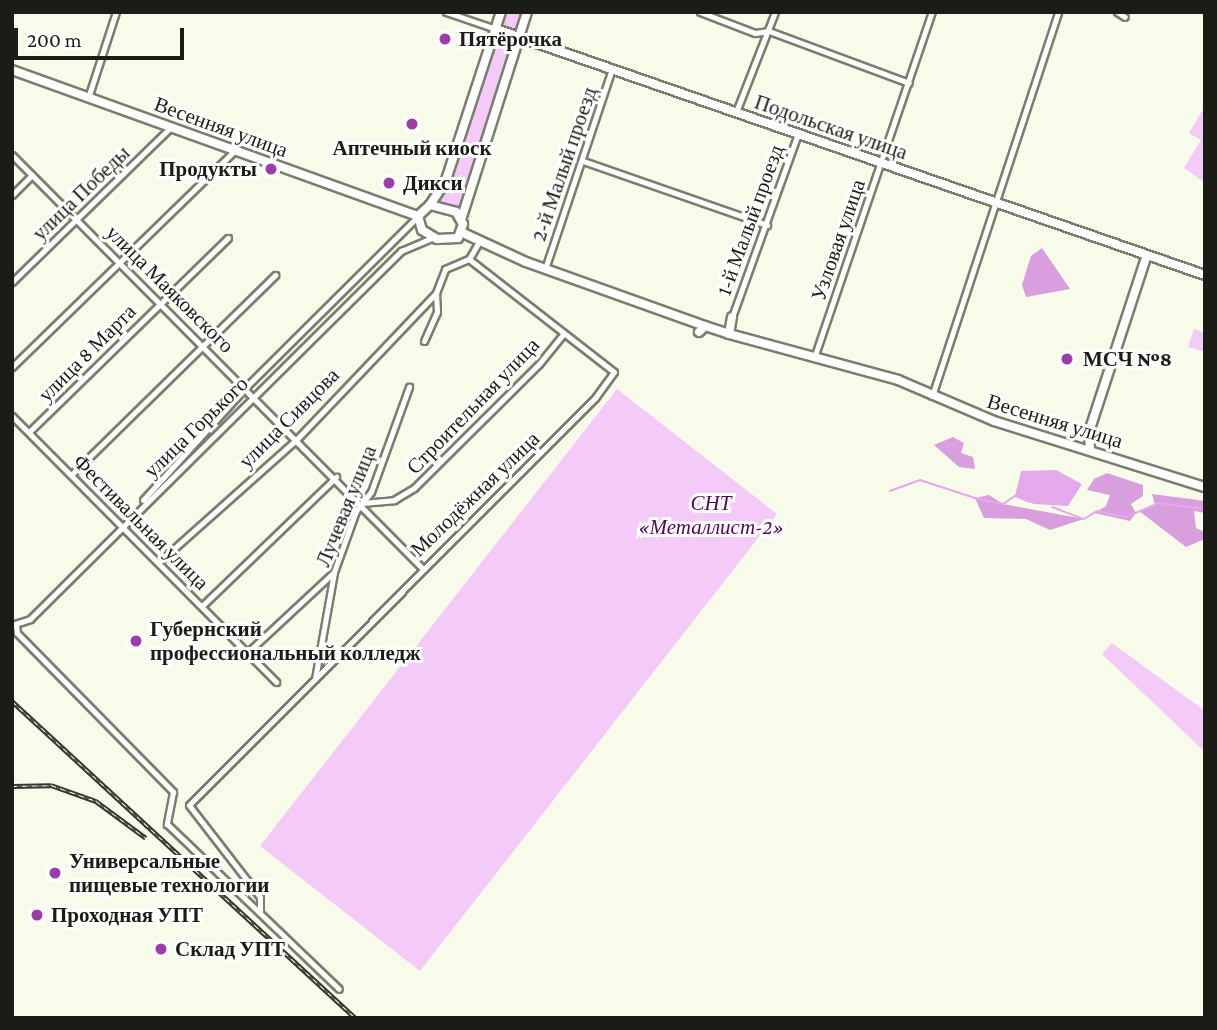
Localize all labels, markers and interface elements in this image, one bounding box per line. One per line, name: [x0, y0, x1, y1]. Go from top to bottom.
scale bar: [18, 14, 187, 58]
place label: Пятёрочка: [459, 26, 562, 52]
text: 200 m: [27, 28, 82, 52]
marker: Пятёрочка: [437, 31, 453, 47]
street label: 2-й Малый проезд: [526, 84, 602, 244]
street label: Подольская улица: [751, 89, 911, 165]
street label: Весенняя улица: [151, 91, 291, 163]
marker: Аптечный киоск: [404, 116, 420, 132]
place label: Аптечный киоск: [333, 135, 491, 161]
street label: улица Победы: [27, 140, 135, 246]
street label: 1-й Малый проезд: [711, 141, 789, 299]
place label: Продукты: [159, 156, 257, 182]
marker: Продукты: [263, 161, 279, 177]
place label: Дикси: [403, 170, 463, 196]
marker: Дикси: [381, 175, 397, 191]
street label: Узловая улица: [805, 176, 871, 304]
street label: улица Маяковского: [101, 220, 239, 358]
street label: улица 8 Марта: [33, 299, 141, 407]
street label: Строительная улица: [401, 333, 545, 479]
place label: МСЧ №8: [1083, 346, 1172, 372]
marker: МСЧ №8: [1057, 349, 1077, 369]
street label: улица Сивцова: [234, 363, 344, 473]
street label: улица Горького: [139, 371, 253, 483]
street label: Весенняя улица: [984, 388, 1126, 454]
street label: Молодёжная улица: [405, 426, 545, 562]
street label: Лучевая улица: [310, 442, 382, 570]
street label: Фестивальная улица: [68, 449, 214, 595]
park label: СНТ «Металлист-2»: [638, 490, 784, 540]
place label: Губернский профессиональный колледж: [150, 616, 420, 666]
marker: Губернский профессиональный колледж: [128, 633, 144, 649]
place label: Универсальные пищевые технологии: [69, 848, 269, 898]
marker: Универсальные пищевые технологии: [47, 865, 63, 881]
place label: Проходная УПТ: [51, 902, 203, 928]
marker: Проходная УПТ: [29, 907, 45, 923]
place label: Склад УПТ: [175, 936, 285, 962]
marker: Склад УПТ: [153, 941, 169, 957]

